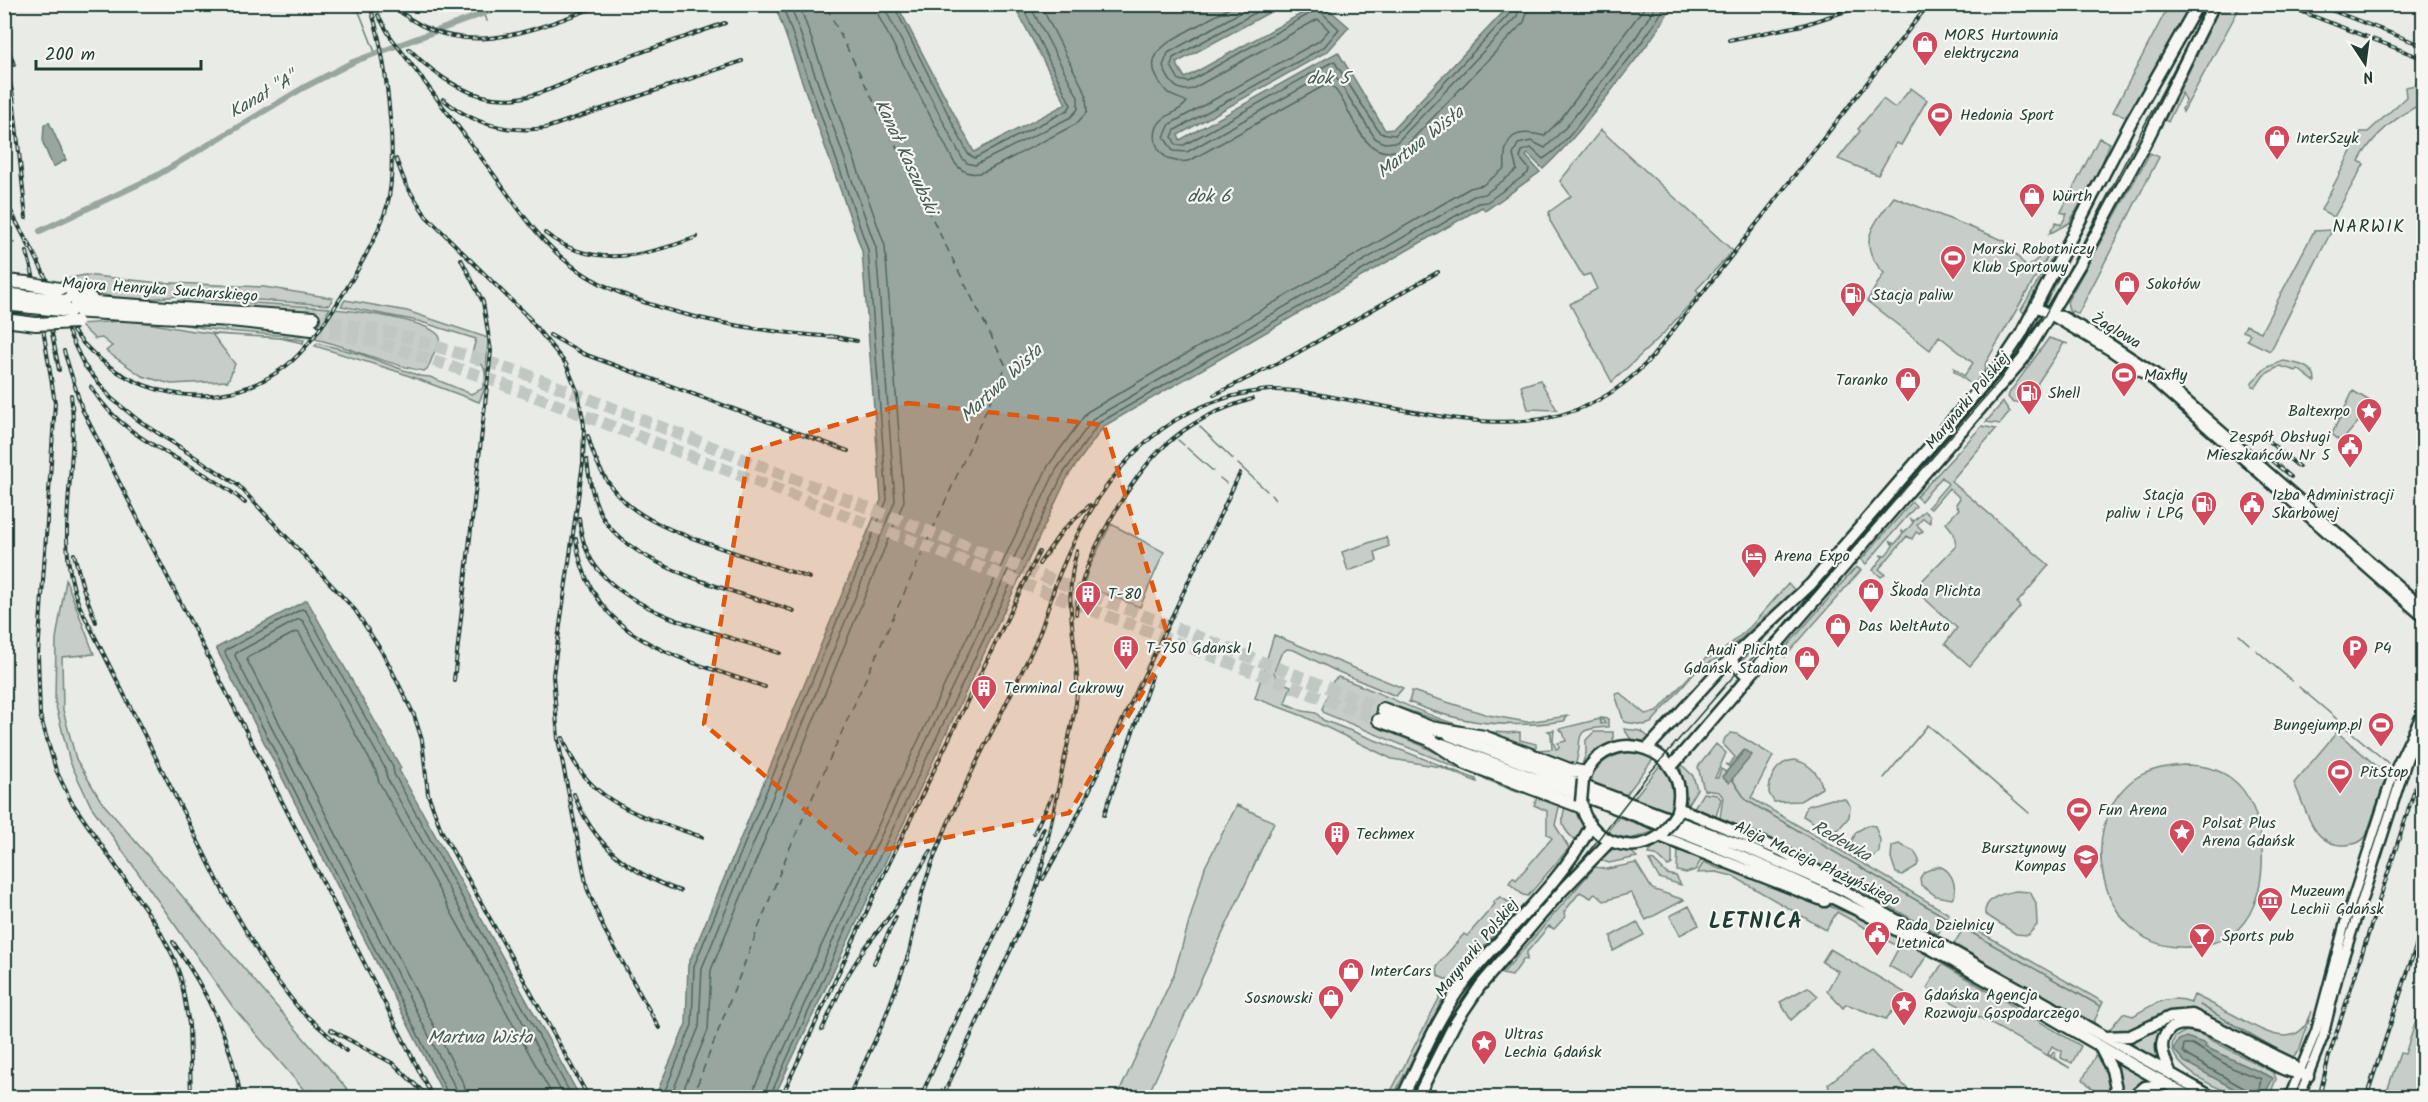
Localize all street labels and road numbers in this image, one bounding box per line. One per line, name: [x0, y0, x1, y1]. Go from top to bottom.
street label: Majora Henryka Sucharskiego: [61, 271, 259, 309]
street label: Żaglowa: [2086, 306, 2146, 356]
street label: Marynarki Polskiej: [1919, 346, 2017, 455]
street label: Aleja Macieja Płażyńskiego: [1730, 815, 1904, 913]
street label: Marynarki Polskiej: [1429, 892, 1525, 1003]

